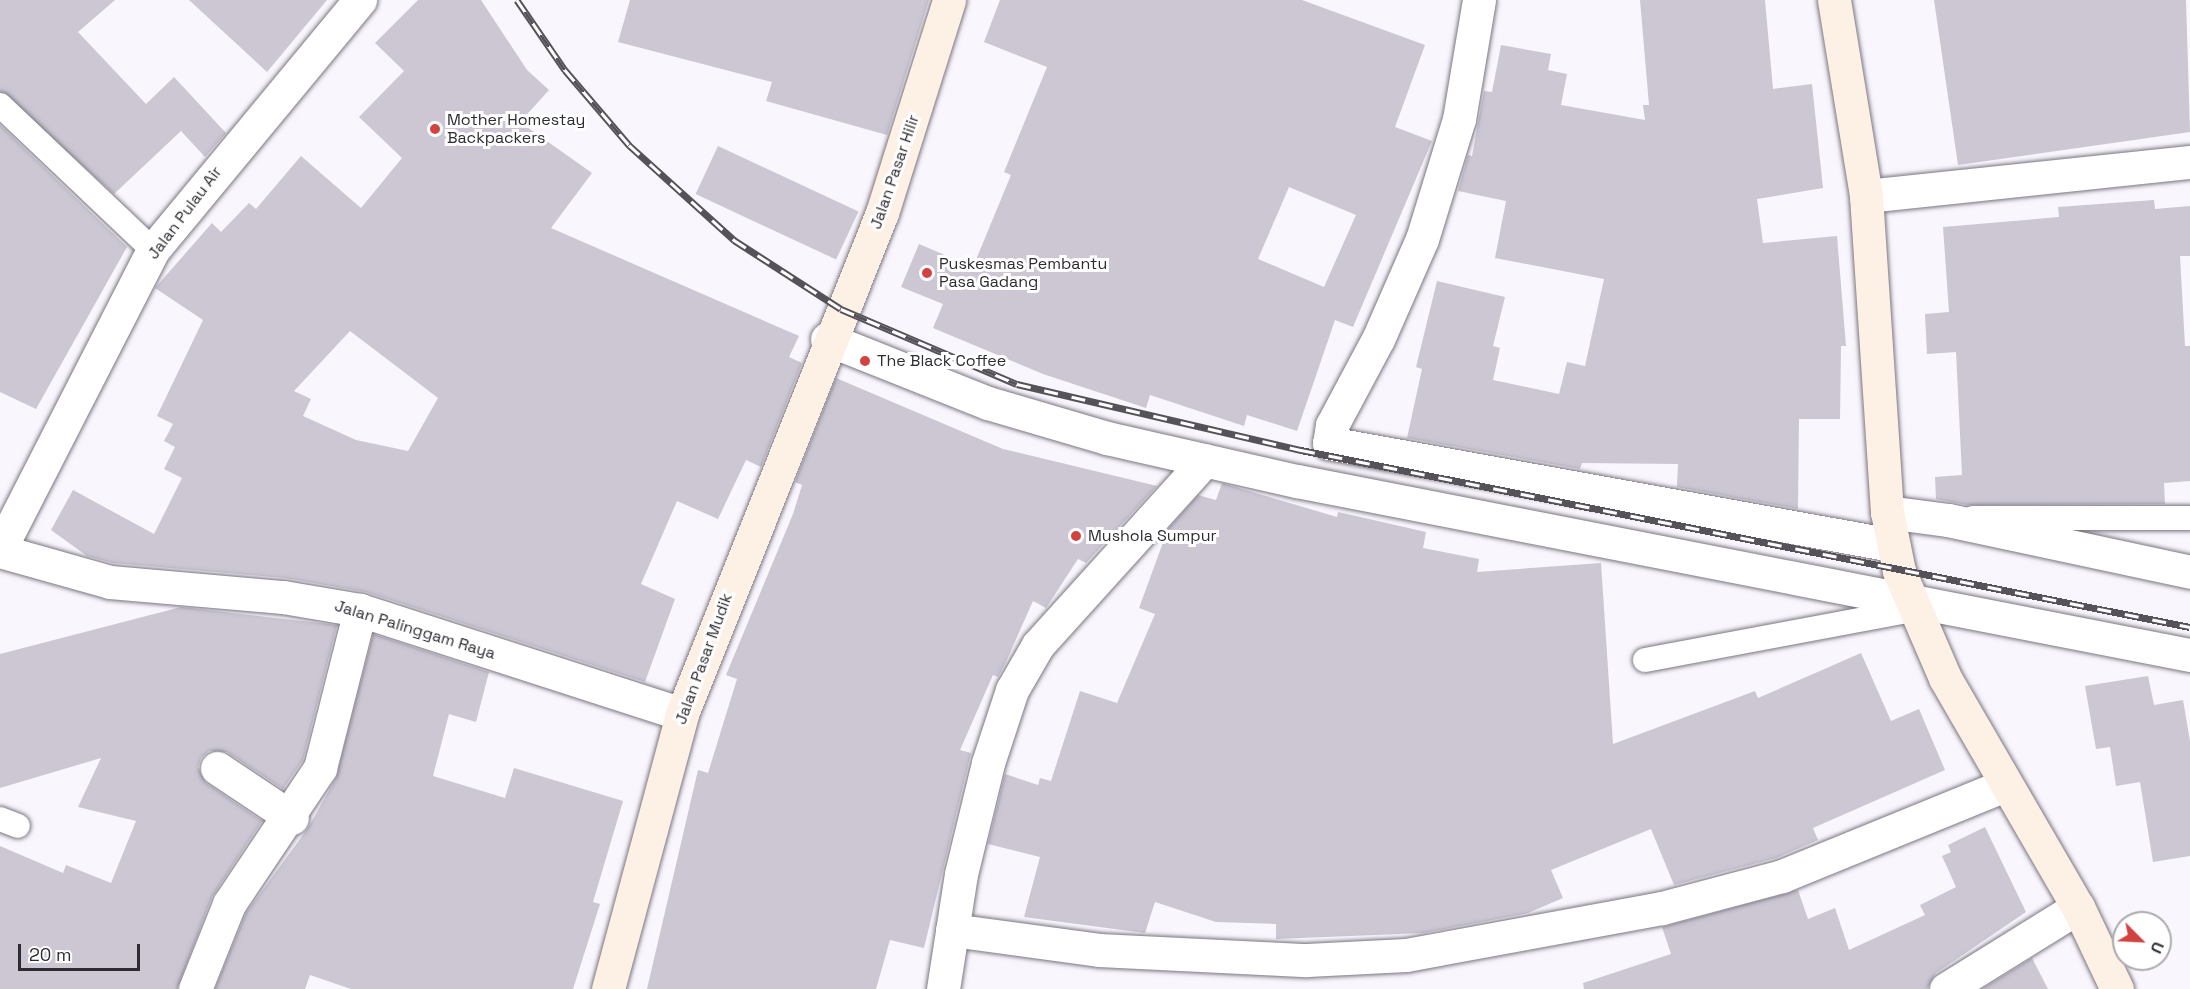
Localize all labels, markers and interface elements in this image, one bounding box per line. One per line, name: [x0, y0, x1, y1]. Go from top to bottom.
place label: Mother Homestay Backpackers: [447, 110, 585, 148]
street label: Jalan Pasar Hilir: [866, 112, 924, 232]
marker: Mother Homestay Backpackers: [428, 122, 442, 136]
street label: Jalan Pulau Air: [144, 163, 226, 263]
place label: Puskesmas Pembantu Pasa Gadang: [939, 254, 1107, 292]
marker: Puskesmas Pembantu Pasa Gadang: [920, 266, 934, 280]
place label: The Black Coffee: [877, 351, 1006, 371]
marker: The Black Coffee: [858, 354, 872, 368]
place label: Mushola Sumpur: [1088, 526, 1216, 546]
marker: Mushola Sumpur: [1069, 529, 1083, 543]
street label: Jalan Pasar Mudik: [671, 591, 737, 727]
street label: Jalan Palinggam Raya: [332, 596, 498, 664]
north arrow: [2112, 911, 2172, 971]
scale bar: [21, 932, 142, 970]
text: U: [2145, 939, 2169, 957]
text: 20 m: [29, 943, 72, 966]

